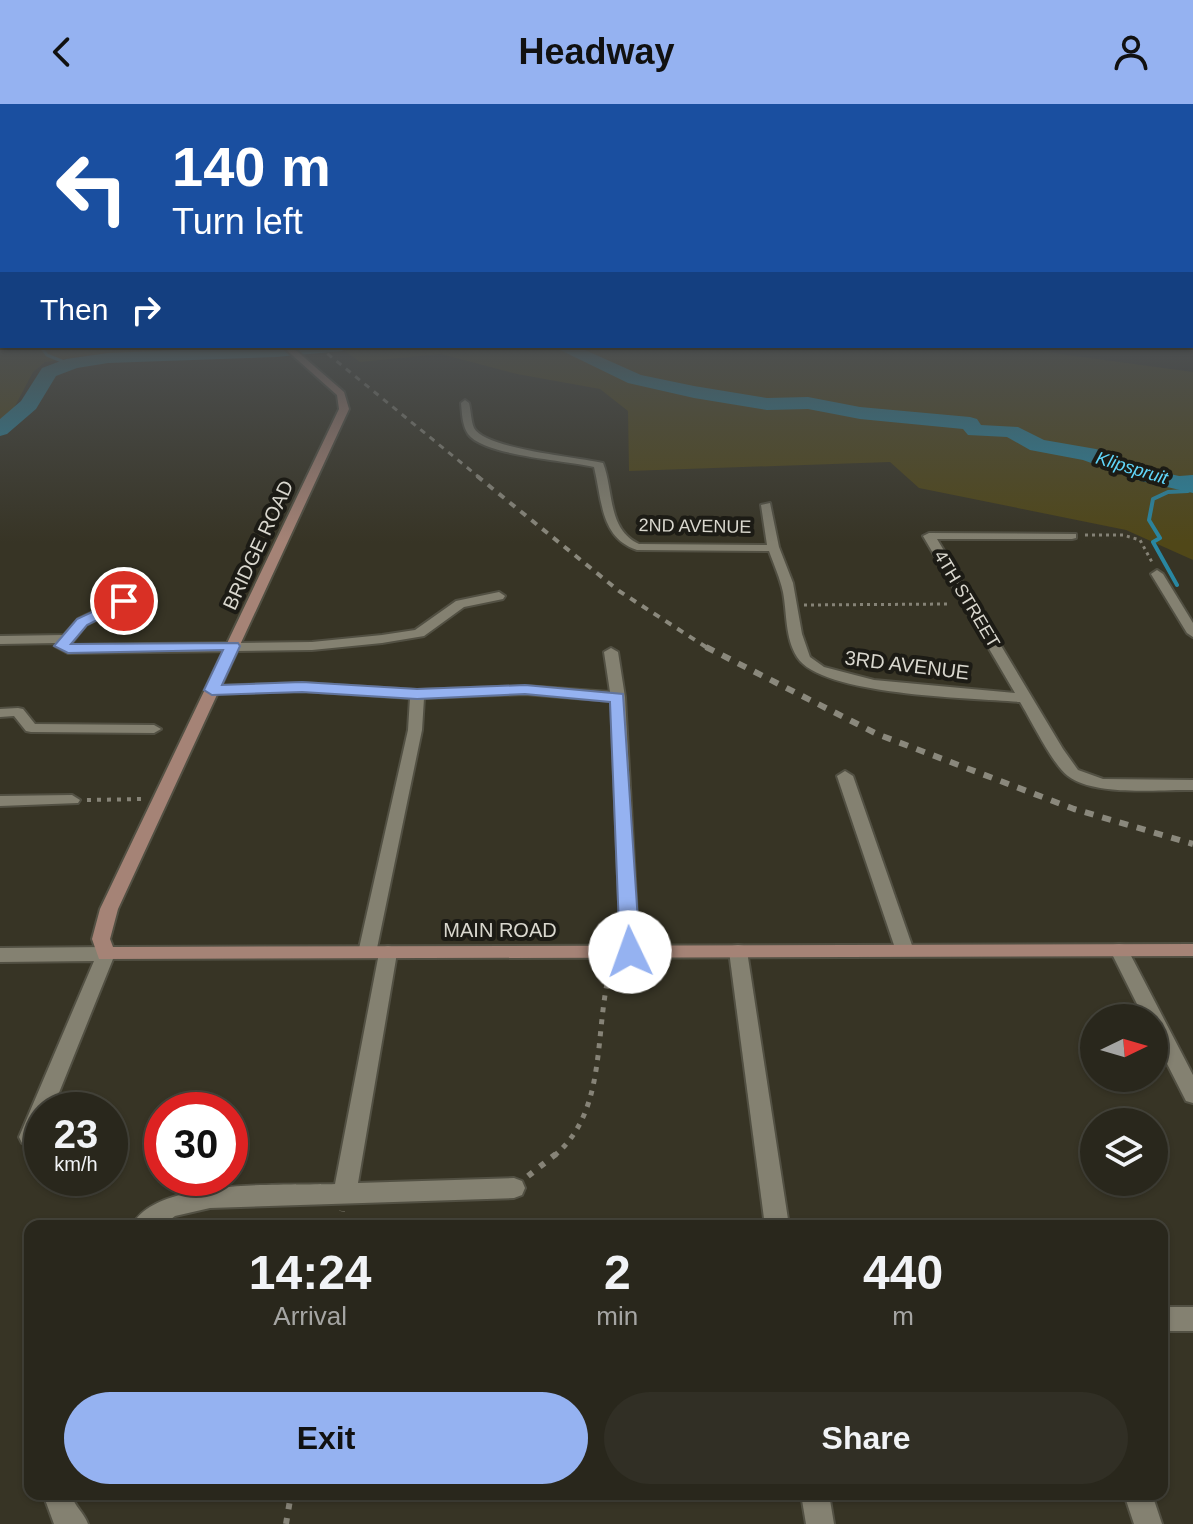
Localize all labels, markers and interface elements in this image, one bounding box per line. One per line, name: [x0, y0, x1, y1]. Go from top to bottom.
icon: back: [40, 30, 84, 74]
icon: person: [1109, 30, 1153, 74]
text: Headway: [518, 31, 675, 72]
text: 140 m: [172, 135, 331, 198]
icon: left: [40, 136, 144, 240]
text: Turn left: [172, 201, 303, 242]
icon: right: [124, 288, 168, 332]
text: Then: [40, 293, 108, 326]
water label: Klipspruit: [1094, 448, 1171, 489]
street label: BRIDGE ROAD: [218, 477, 298, 613]
street label: 2ND AVENUE: [638, 515, 752, 537]
street label: 4TH STREET: [930, 547, 1004, 651]
pin: [90, 567, 158, 635]
icon: arrive: [102, 579, 146, 623]
street label: 3RD AVENUE: [844, 646, 970, 684]
position arrow: [588, 910, 672, 994]
street label: MAIN ROAD: [443, 919, 557, 941]
north arrow: [1080, 1004, 1168, 1092]
map controls: [1080, 1004, 1168, 1196]
speed limit sign: 30: [144, 1092, 248, 1196]
button: layers: [1080, 1108, 1168, 1196]
text: 23: [54, 1112, 98, 1156]
text: km/h: [54, 1153, 98, 1175]
text: 14:24: [249, 1246, 372, 1299]
text: 2: [604, 1246, 631, 1299]
text: 440: [863, 1246, 943, 1299]
text: Arrival: [273, 1301, 347, 1331]
text: min: [596, 1301, 638, 1331]
text: m: [892, 1301, 914, 1331]
button: Exit: [64, 1392, 588, 1484]
button: Share: [604, 1392, 1128, 1484]

